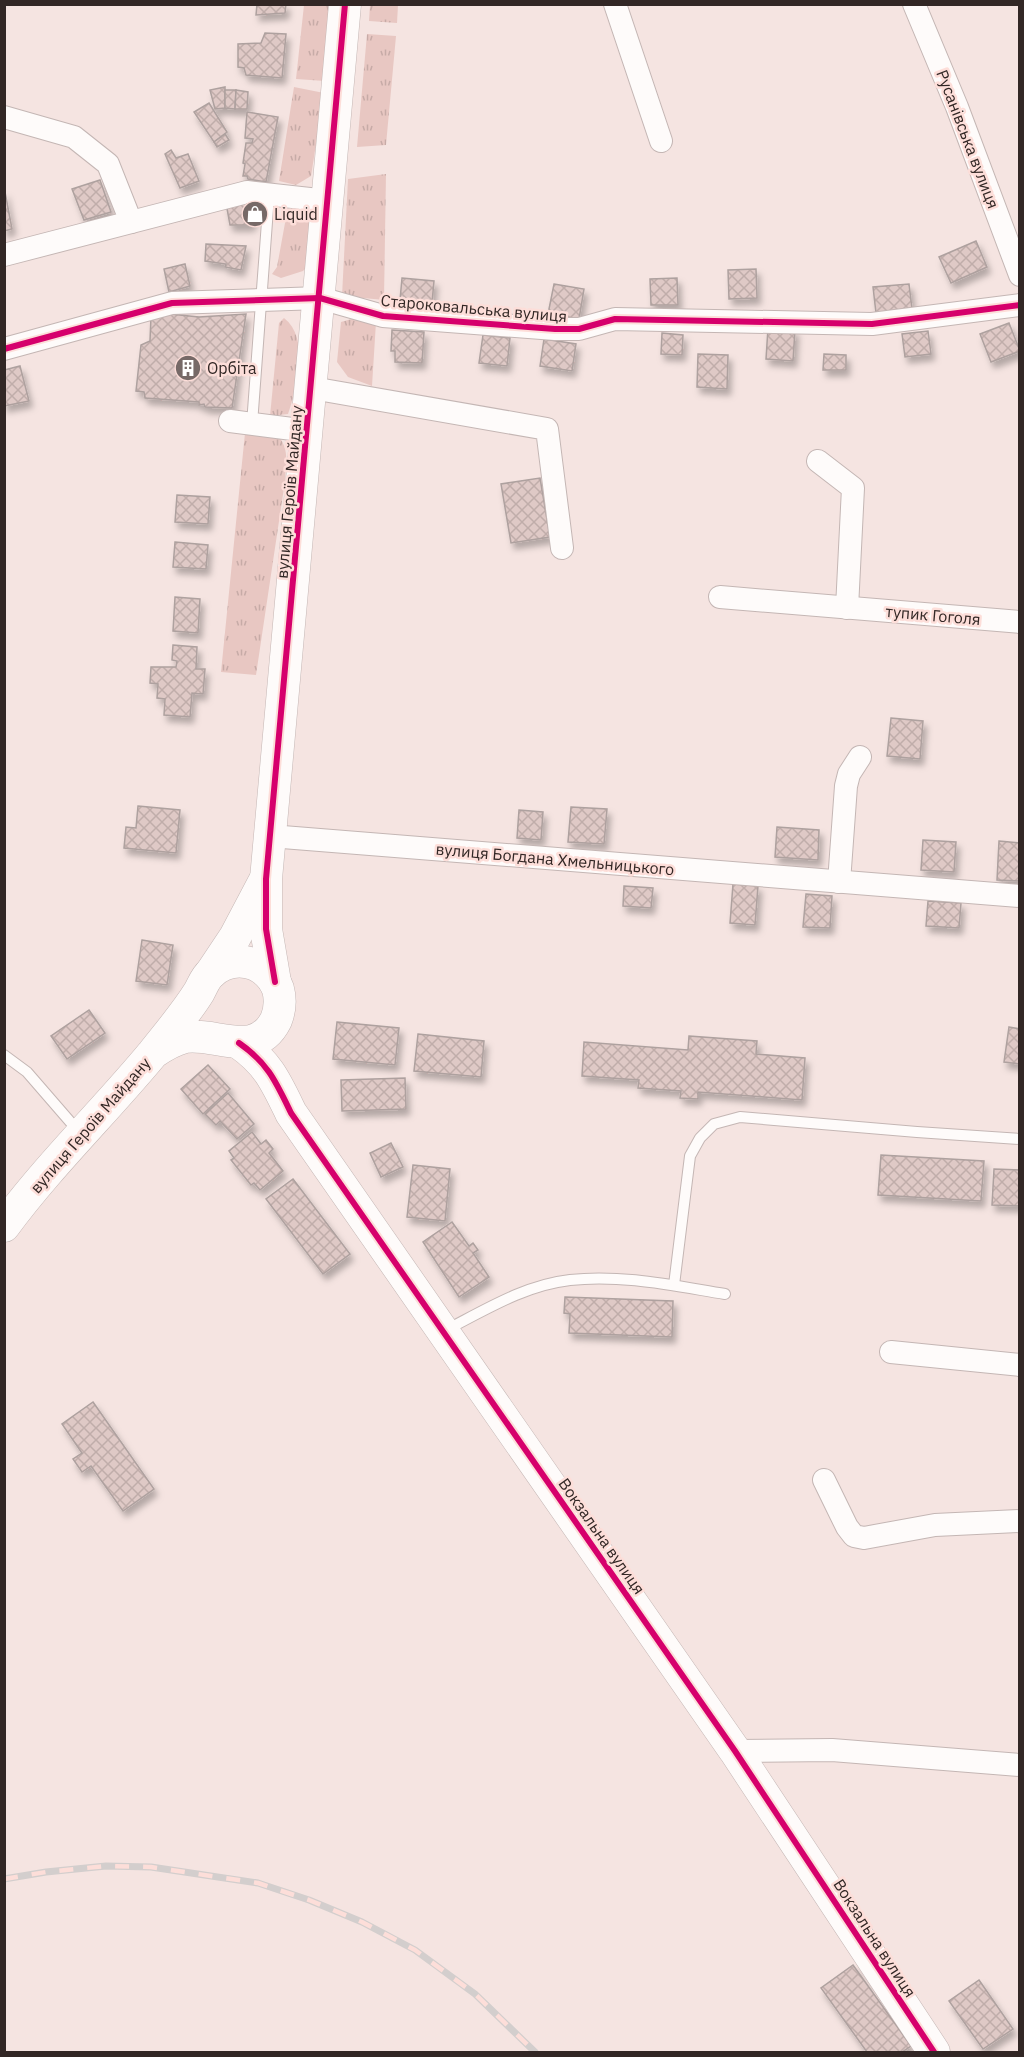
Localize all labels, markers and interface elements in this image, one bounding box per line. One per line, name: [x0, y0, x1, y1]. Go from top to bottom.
street label: Русанівська вулиця: [932, 67, 1004, 211]
shop icon: Liquid: [240, 199, 270, 229]
place label: Liquid: [274, 204, 318, 224]
street label: Староковальська вулиця: [380, 290, 568, 326]
building icon: Орбіта: [173, 353, 203, 383]
place label: Орбіта: [207, 358, 257, 378]
street label: вулиця Героїв Майдану: [271, 405, 307, 579]
street label: тупик Гоголя: [885, 601, 981, 629]
street label: вулиця Богдана Хмельницького: [435, 839, 675, 879]
street label: вулиця Героїв Майдану: [26, 1053, 154, 1197]
street label: Вокзальна вулиця: [555, 1474, 649, 1598]
street label: Вокзальна вулиця: [829, 1875, 921, 2001]

